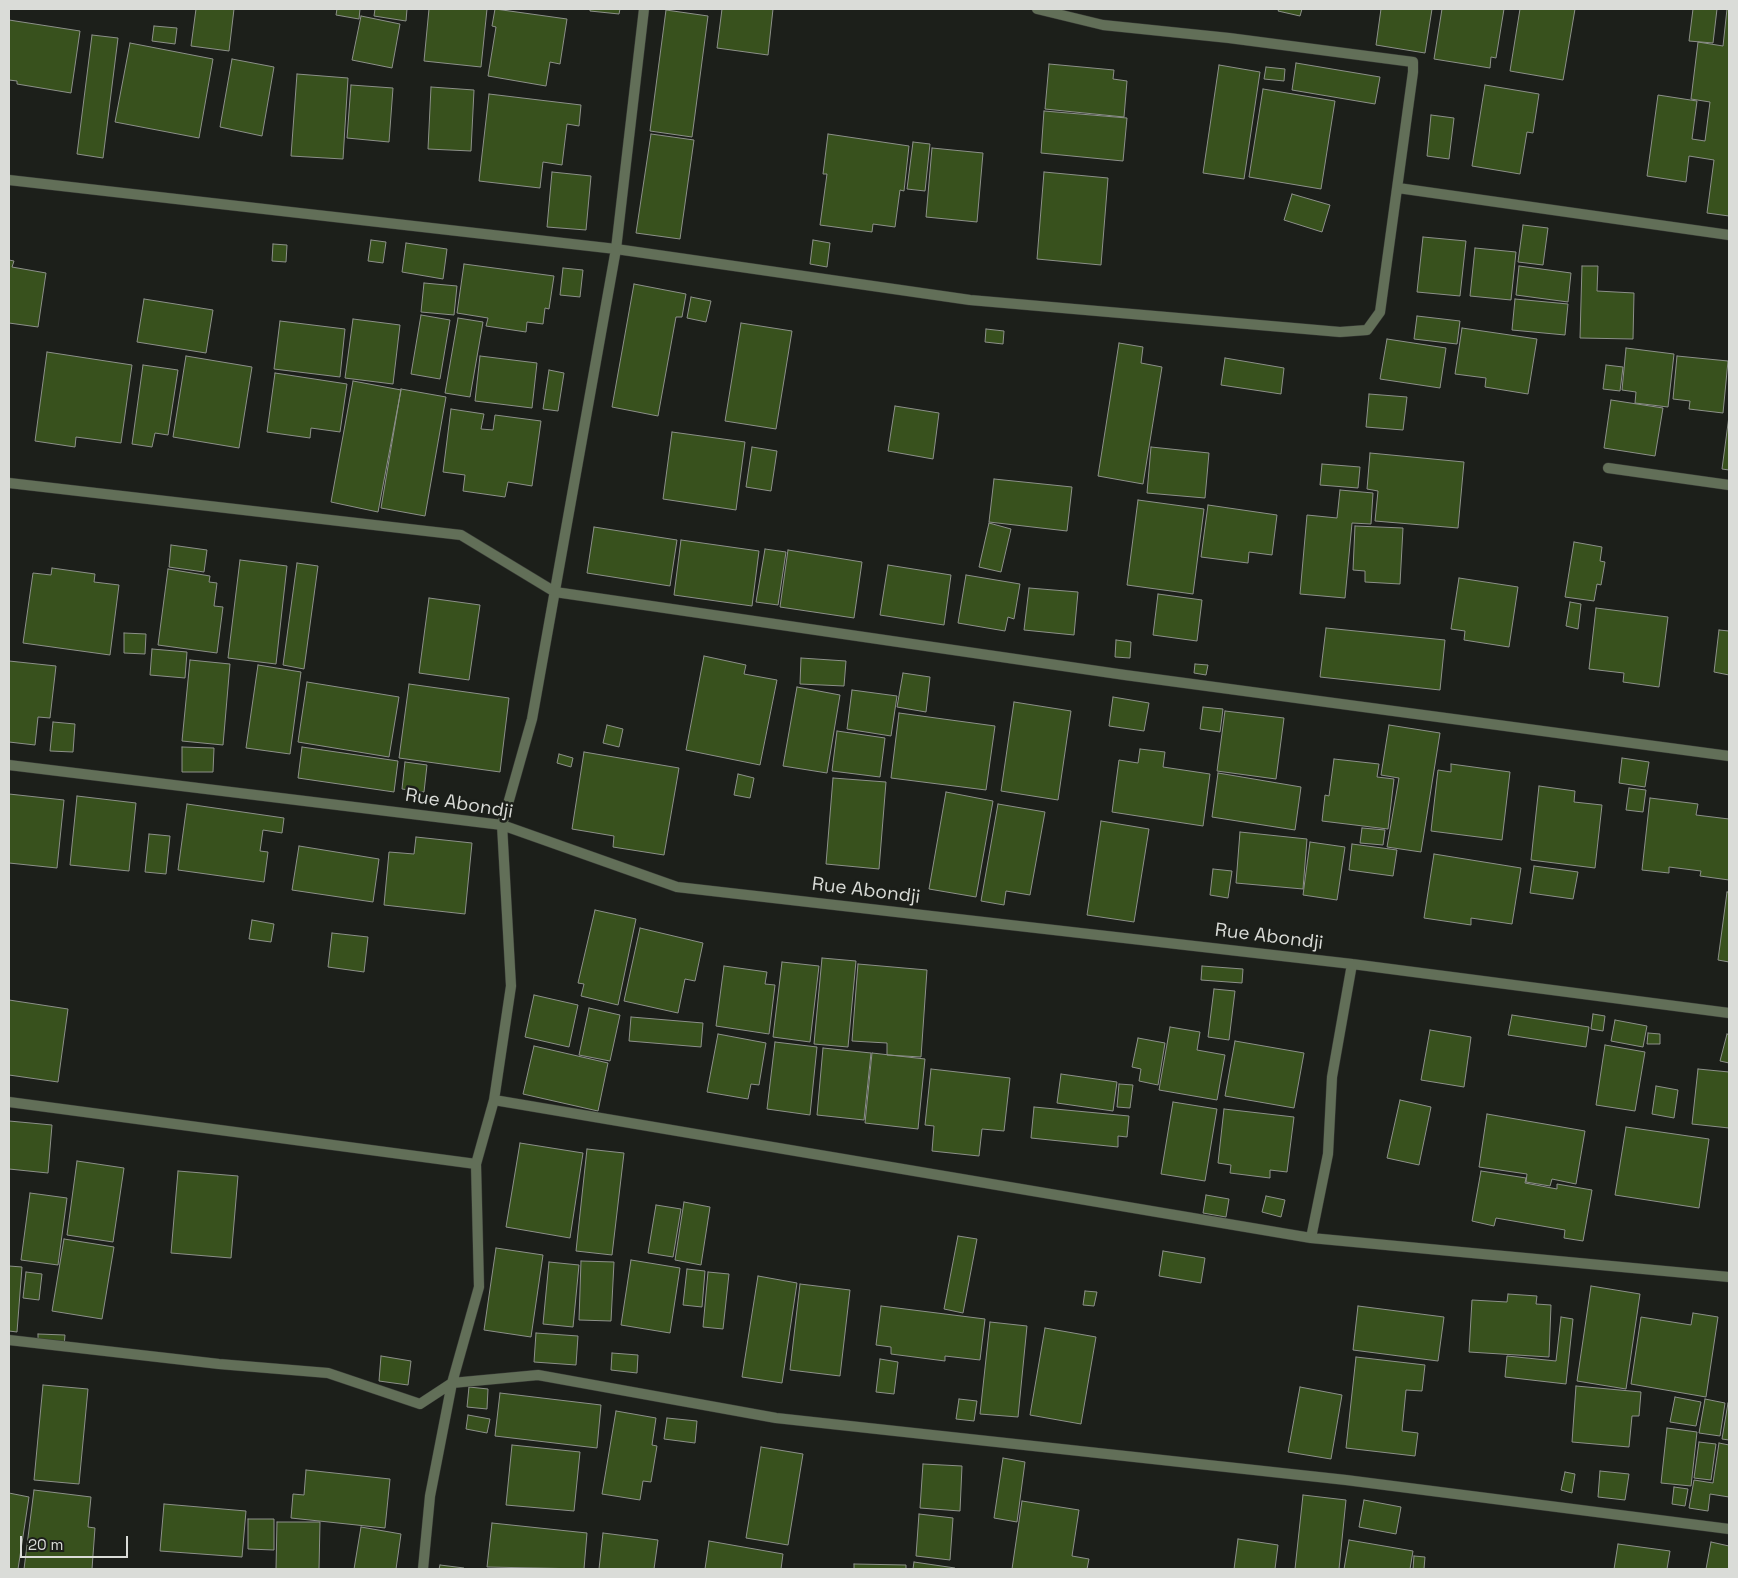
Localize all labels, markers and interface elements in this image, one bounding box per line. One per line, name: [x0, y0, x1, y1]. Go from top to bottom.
street label: Rue Abondji: [403, 784, 515, 824]
street label: Rue Abondji: [811, 873, 921, 909]
street label: Rue Abondji: [1214, 919, 1324, 955]
scale bar: [22, 1526, 130, 1558]
text: 20 m: [28, 1535, 63, 1554]

